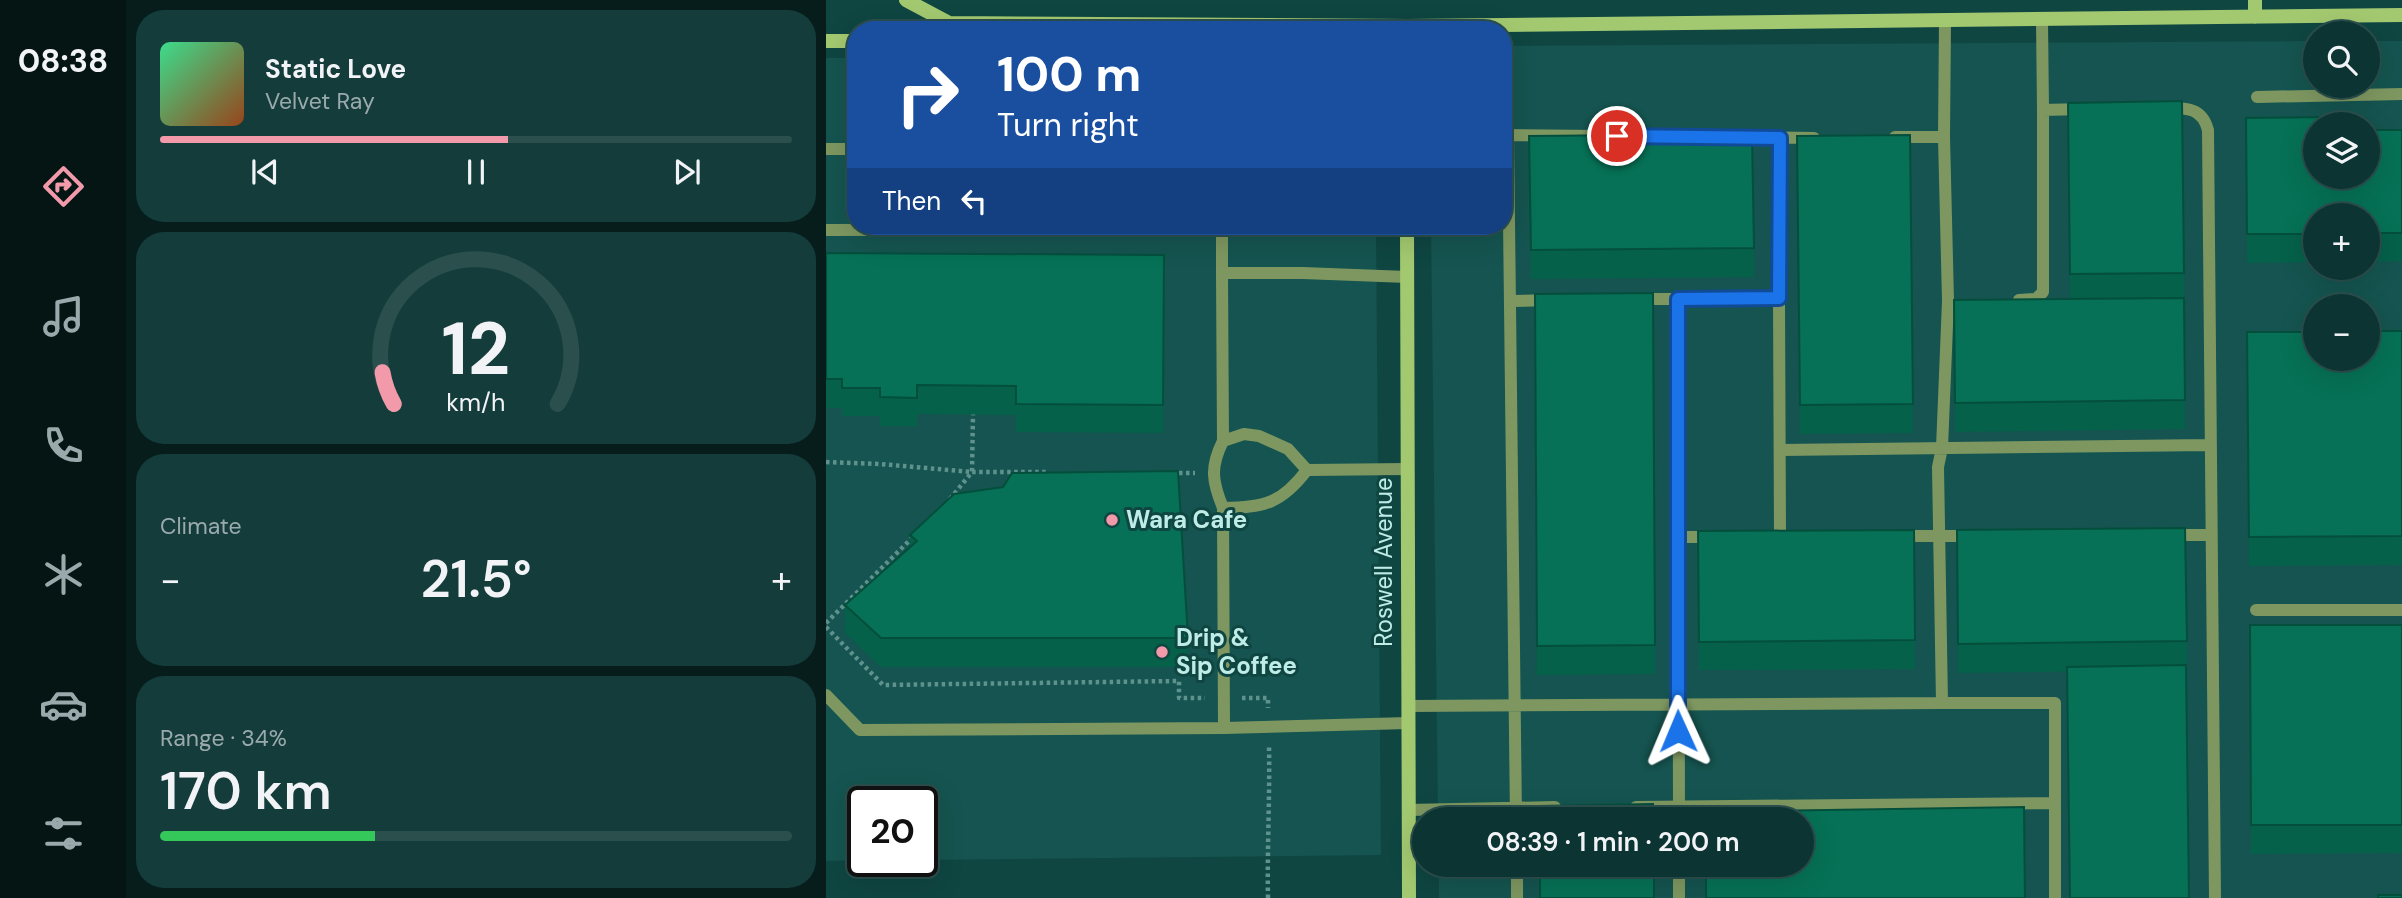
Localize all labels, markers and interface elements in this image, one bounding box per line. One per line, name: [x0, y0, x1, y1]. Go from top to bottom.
map controls: [2303, 21, 2380, 371]
button: search: [2303, 21, 2380, 98]
text: 08:38: [18, 40, 108, 82]
text: 100 m: [997, 42, 1141, 106]
icon: right: [882, 49, 973, 140]
text: Static Love: [265, 52, 406, 86]
text: Velvet Ray: [265, 86, 375, 116]
text: Turn right: [997, 104, 1139, 146]
pin: [1587, 106, 1647, 166]
button: layers: [2303, 112, 2380, 189]
icon: arrive: [1598, 117, 1636, 155]
icon: previous: [246, 153, 284, 191]
icon: pause: [457, 153, 495, 191]
icon: next: [668, 153, 706, 191]
icon: directions: [39, 162, 88, 211]
icon: left: [955, 182, 993, 220]
text: Then: [882, 184, 941, 218]
button: +: [2303, 203, 2380, 280]
icon: music: [39, 292, 88, 341]
button: −: [2303, 294, 2380, 371]
text: 12: [442, 302, 510, 397]
text: km/h: [446, 386, 506, 419]
icon: phone: [39, 421, 88, 470]
street label: Roswell Avenue: [1368, 477, 1399, 647]
place label: Wara Cafe: [1126, 504, 1247, 535]
text: Climate: [160, 511, 242, 541]
marker: Wara Cafe: [1104, 512, 1120, 528]
text: 21.5°: [420, 545, 532, 613]
icon: climate: [39, 550, 88, 599]
text: −: [160, 555, 181, 605]
text: +: [771, 555, 792, 605]
place label: Drip & Sip Coffee: [1176, 622, 1297, 681]
marker: Drip & Sip Coffee: [1154, 644, 1170, 660]
icon: car: [39, 680, 88, 729]
position arrow: [1641, 694, 1715, 768]
text: Range · 34%: [160, 723, 287, 753]
text: 170 km: [160, 757, 332, 825]
speed limit sign: 20: [847, 786, 938, 877]
icon: filters: [39, 809, 88, 858]
text: 08:39 · 1 min · 200 m: [1486, 825, 1740, 859]

